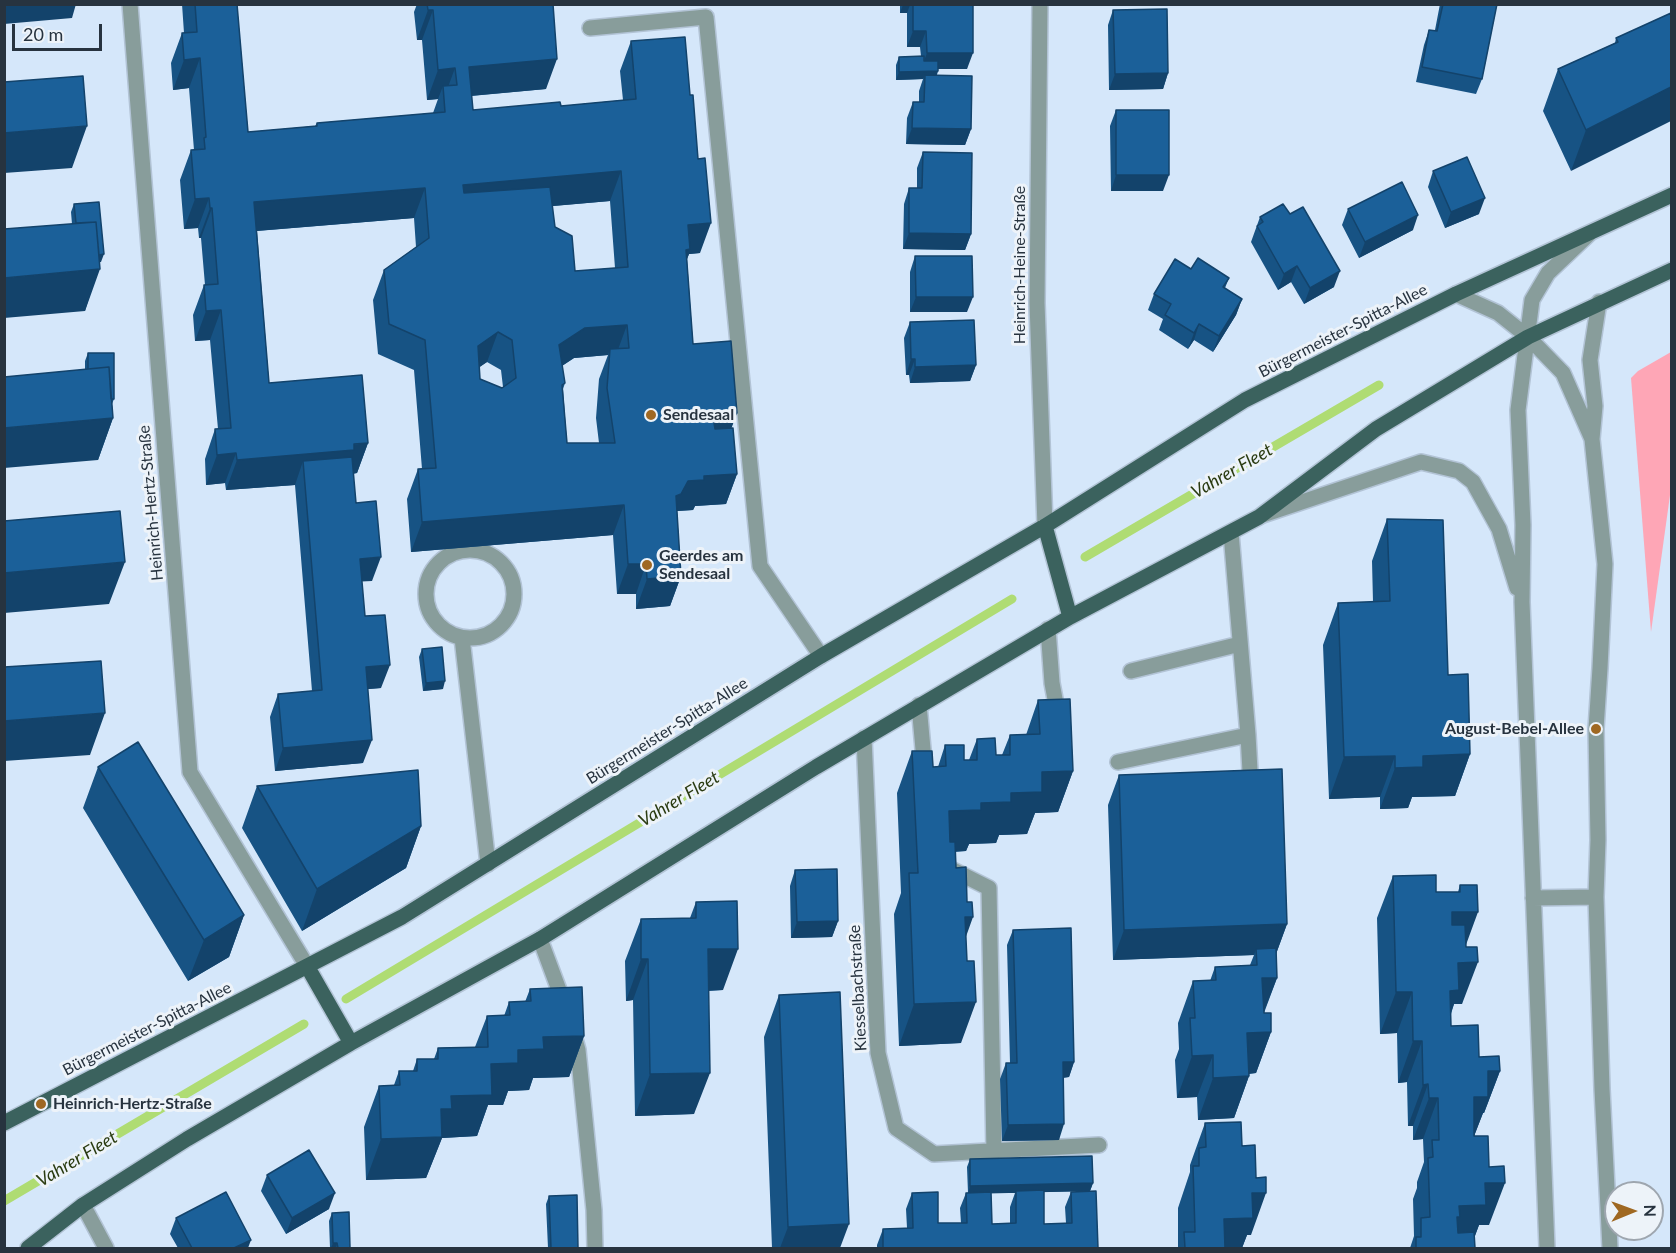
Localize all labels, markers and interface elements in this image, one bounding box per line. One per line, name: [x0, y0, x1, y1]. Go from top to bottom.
scale bar: [15, 12, 105, 50]
text: 20 m: [23, 23, 63, 45]
street label: Heinrich-Heine-Straße: [1010, 186, 1030, 344]
street label: Bürgermeister-Spitta-Allee: [1256, 280, 1430, 382]
place label: Sendesaal: [663, 405, 734, 425]
marker: Sendesaal: [644, 408, 658, 422]
street label: Heinrich-Hertz-Straße: [135, 425, 167, 581]
water label: Vahrer Fleet: [1187, 439, 1277, 503]
place label: Geerdes am Sendesaal: [659, 546, 743, 584]
marker: Geerdes am Sendesaal: [640, 558, 654, 572]
street label: Bürgermeister-Spitta-Allee: [583, 673, 751, 789]
place label: August-Bebel-Allee: [1445, 719, 1584, 739]
marker: August-Bebel-Allee: [1589, 722, 1603, 736]
water label: Vahrer Fleet: [635, 766, 723, 832]
street label: Kiesselbachstraße: [845, 924, 871, 1052]
street label: Bürgermeister-Spitta-Allee: [60, 978, 234, 1080]
place label: Heinrich-Hertz-Straße: [53, 1094, 212, 1114]
marker: Heinrich-Hertz-Straße: [34, 1097, 48, 1111]
water label: Vahrer Fleet: [33, 1126, 121, 1192]
north arrow: [1604, 1181, 1664, 1241]
text: N: [1641, 1204, 1660, 1217]

